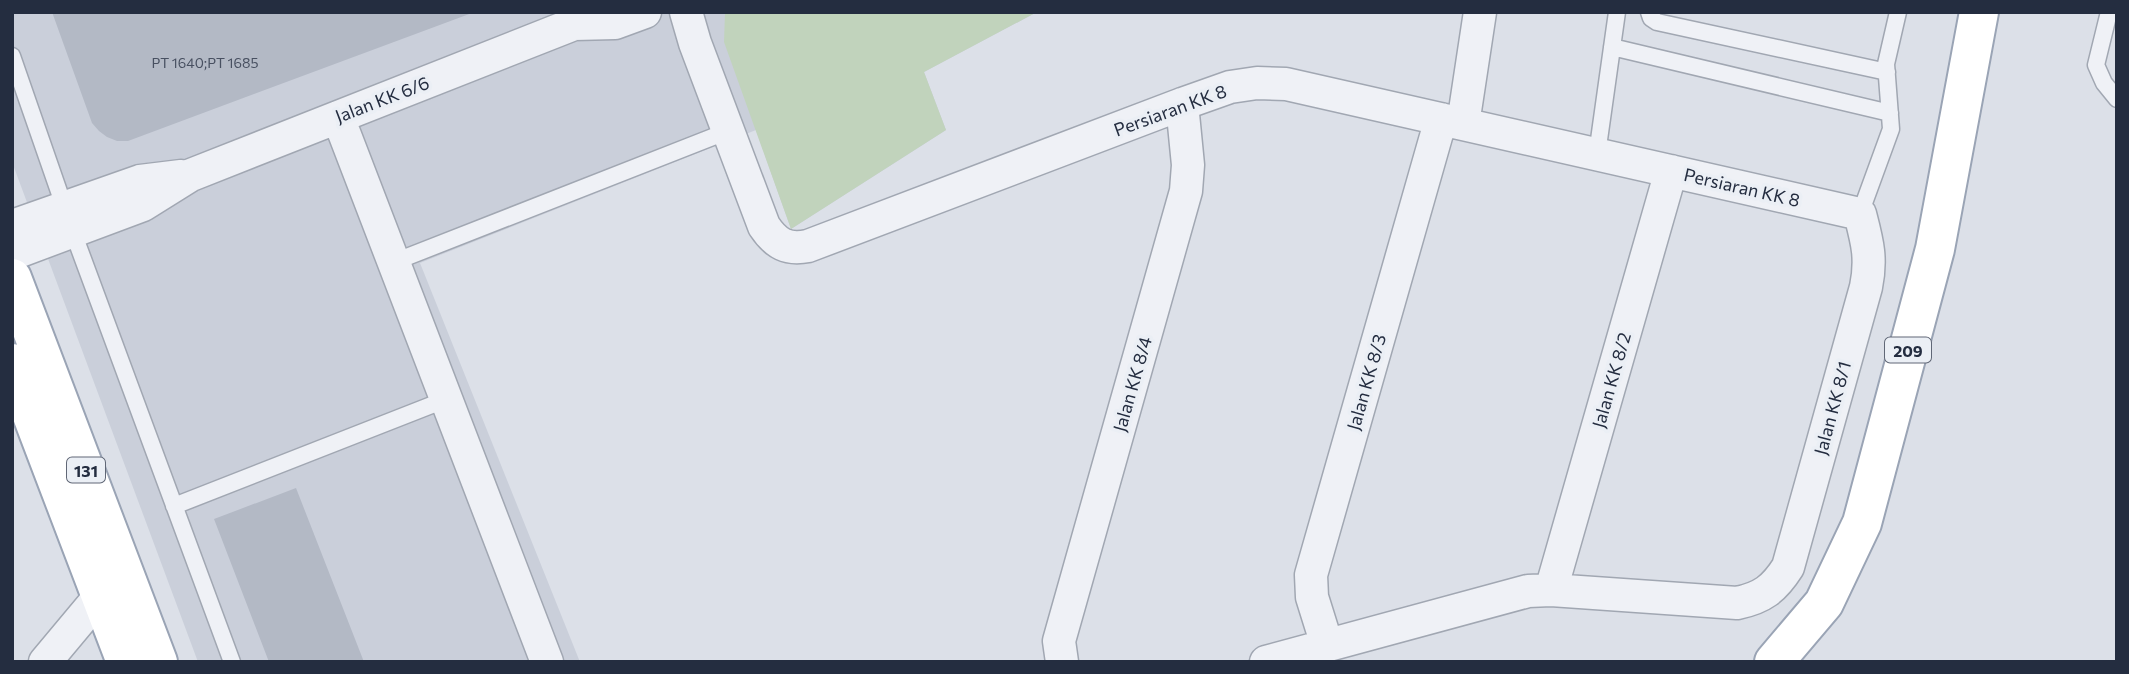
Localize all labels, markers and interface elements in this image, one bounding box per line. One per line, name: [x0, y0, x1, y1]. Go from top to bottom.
house number: PT 1640;PT 1685: [151, 54, 259, 71]
street label: Jalan KK 6/6: [332, 71, 432, 127]
street label: Persiaran KK 8: [1111, 79, 1229, 141]
street label: Persiaran KK 8: [1682, 163, 1802, 211]
street label: Jalan KK 8/2: [1587, 330, 1635, 430]
street label: Jalan KK 8/3: [1342, 331, 1390, 433]
street label: Jalan KK 8/4: [1108, 334, 1156, 434]
road number: 209: [1885, 338, 1931, 362]
street label: Jalan KK 8/1: [1809, 359, 1855, 457]
road number: 131: [67, 457, 105, 482]

